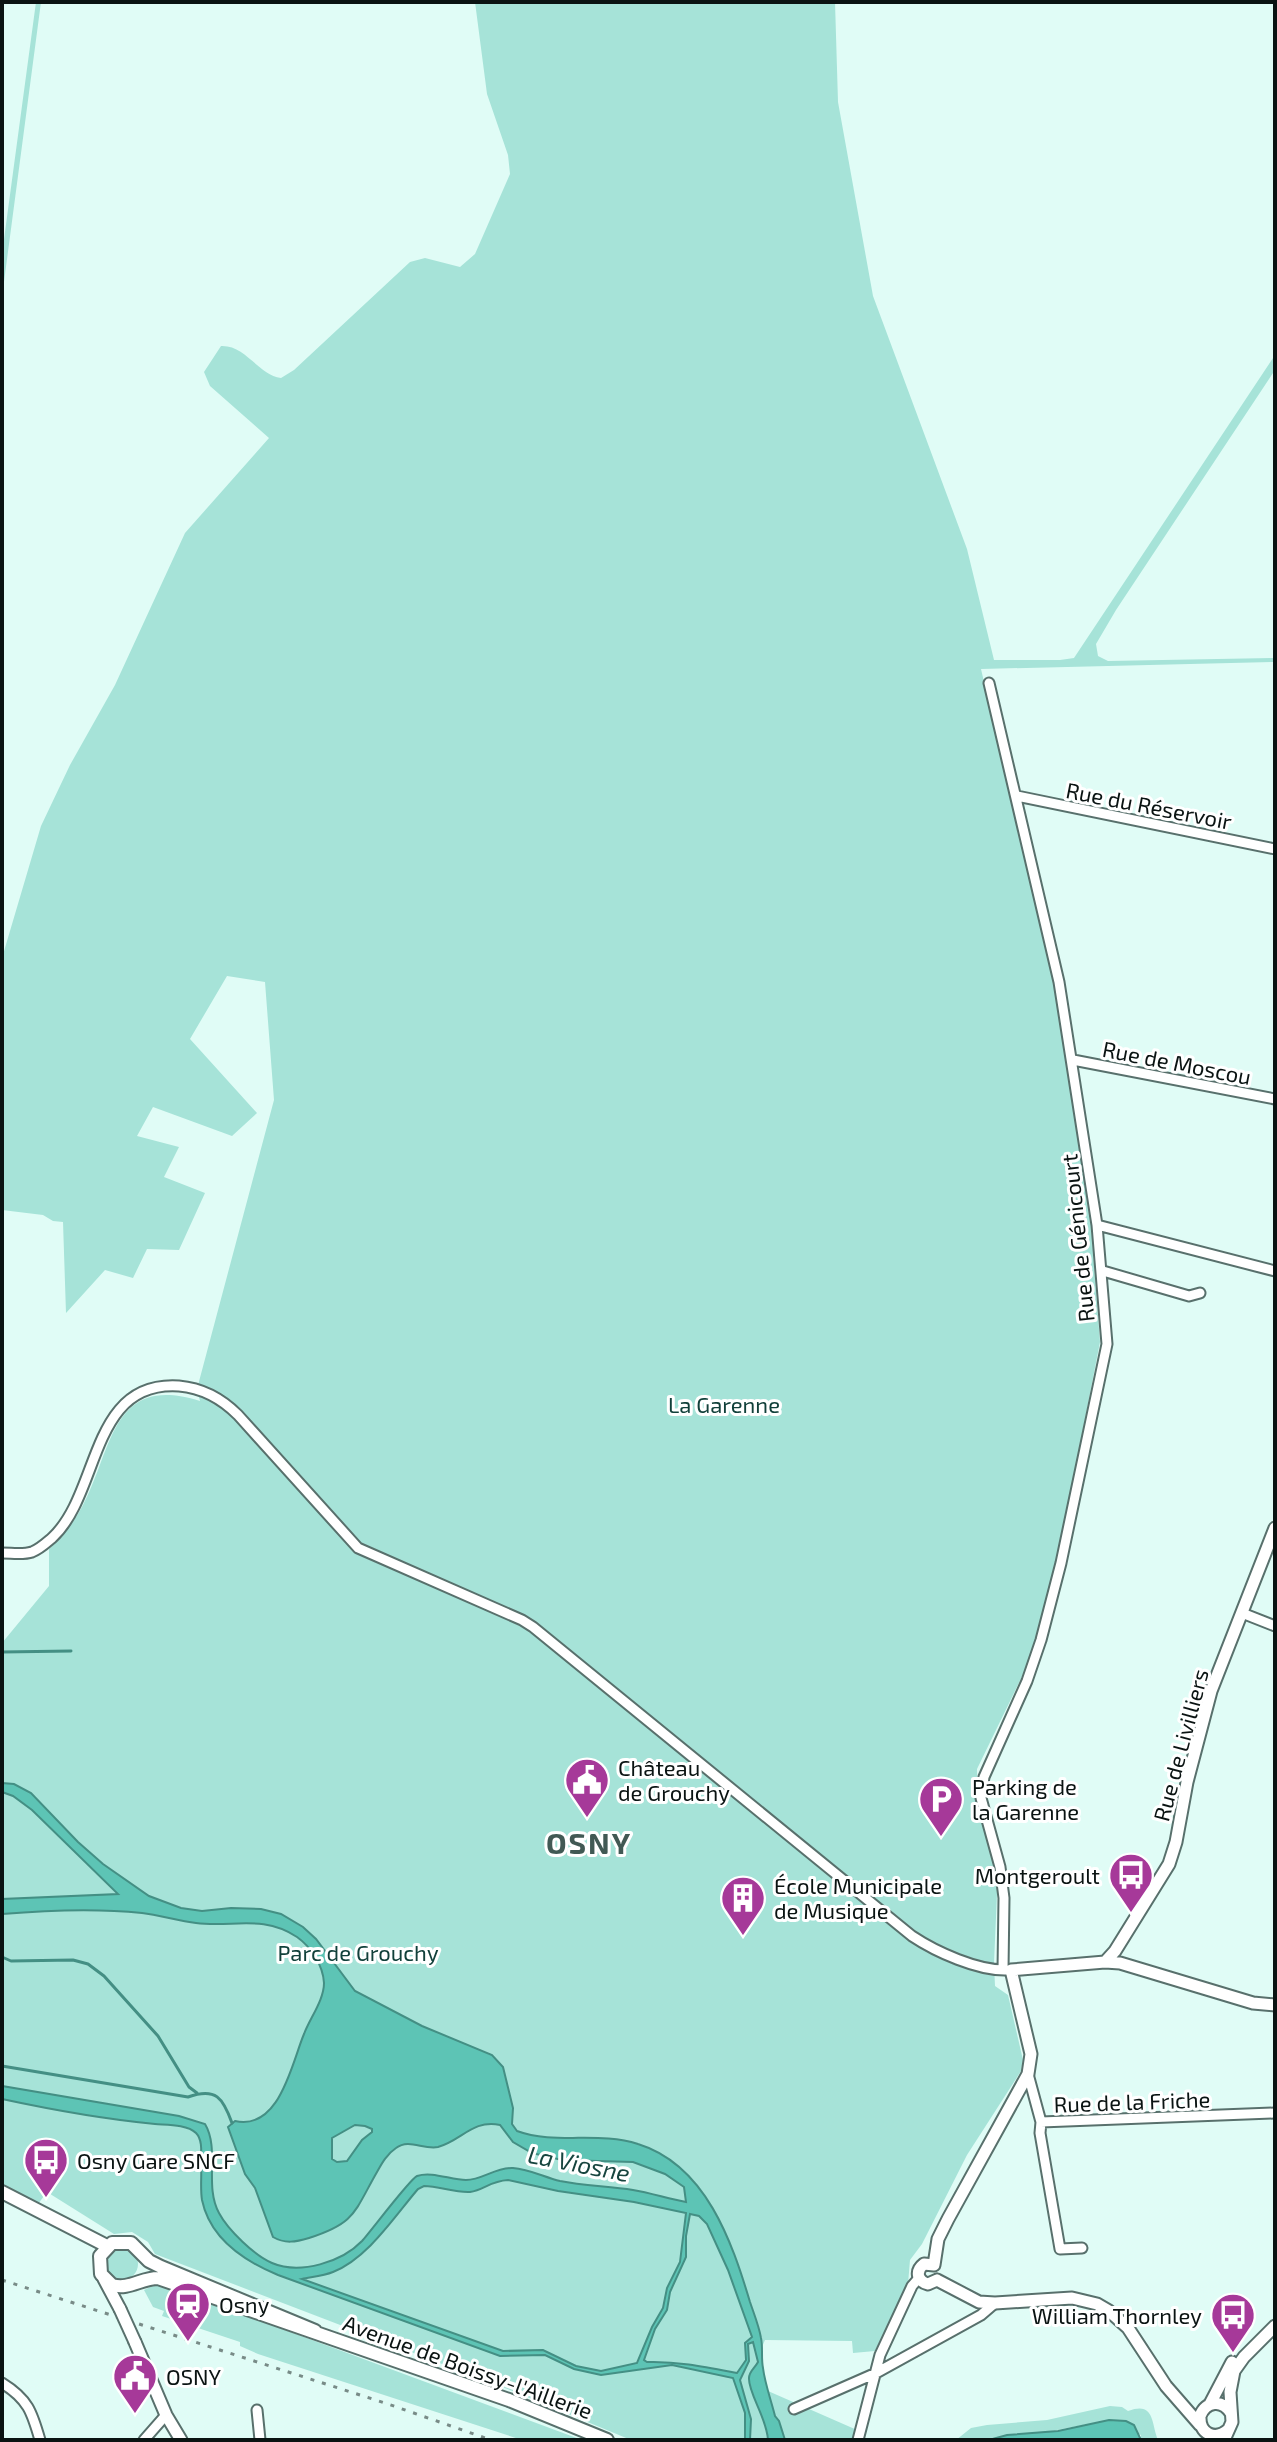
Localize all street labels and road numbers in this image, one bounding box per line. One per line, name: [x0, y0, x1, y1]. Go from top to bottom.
street label: Rue du Réservoir: [1064, 776, 1234, 834]
street label: Rue de Moscou: [1101, 1035, 1253, 1089]
street label: Rue de Génicourt: [1055, 1153, 1099, 1323]
street label: Rue de Livilliers: [1147, 1666, 1213, 1824]
street label: Rue de la Friche: [1053, 2085, 1211, 2117]
street label: Avenue de Boissy-l'Aillerie: [340, 2309, 596, 2423]

